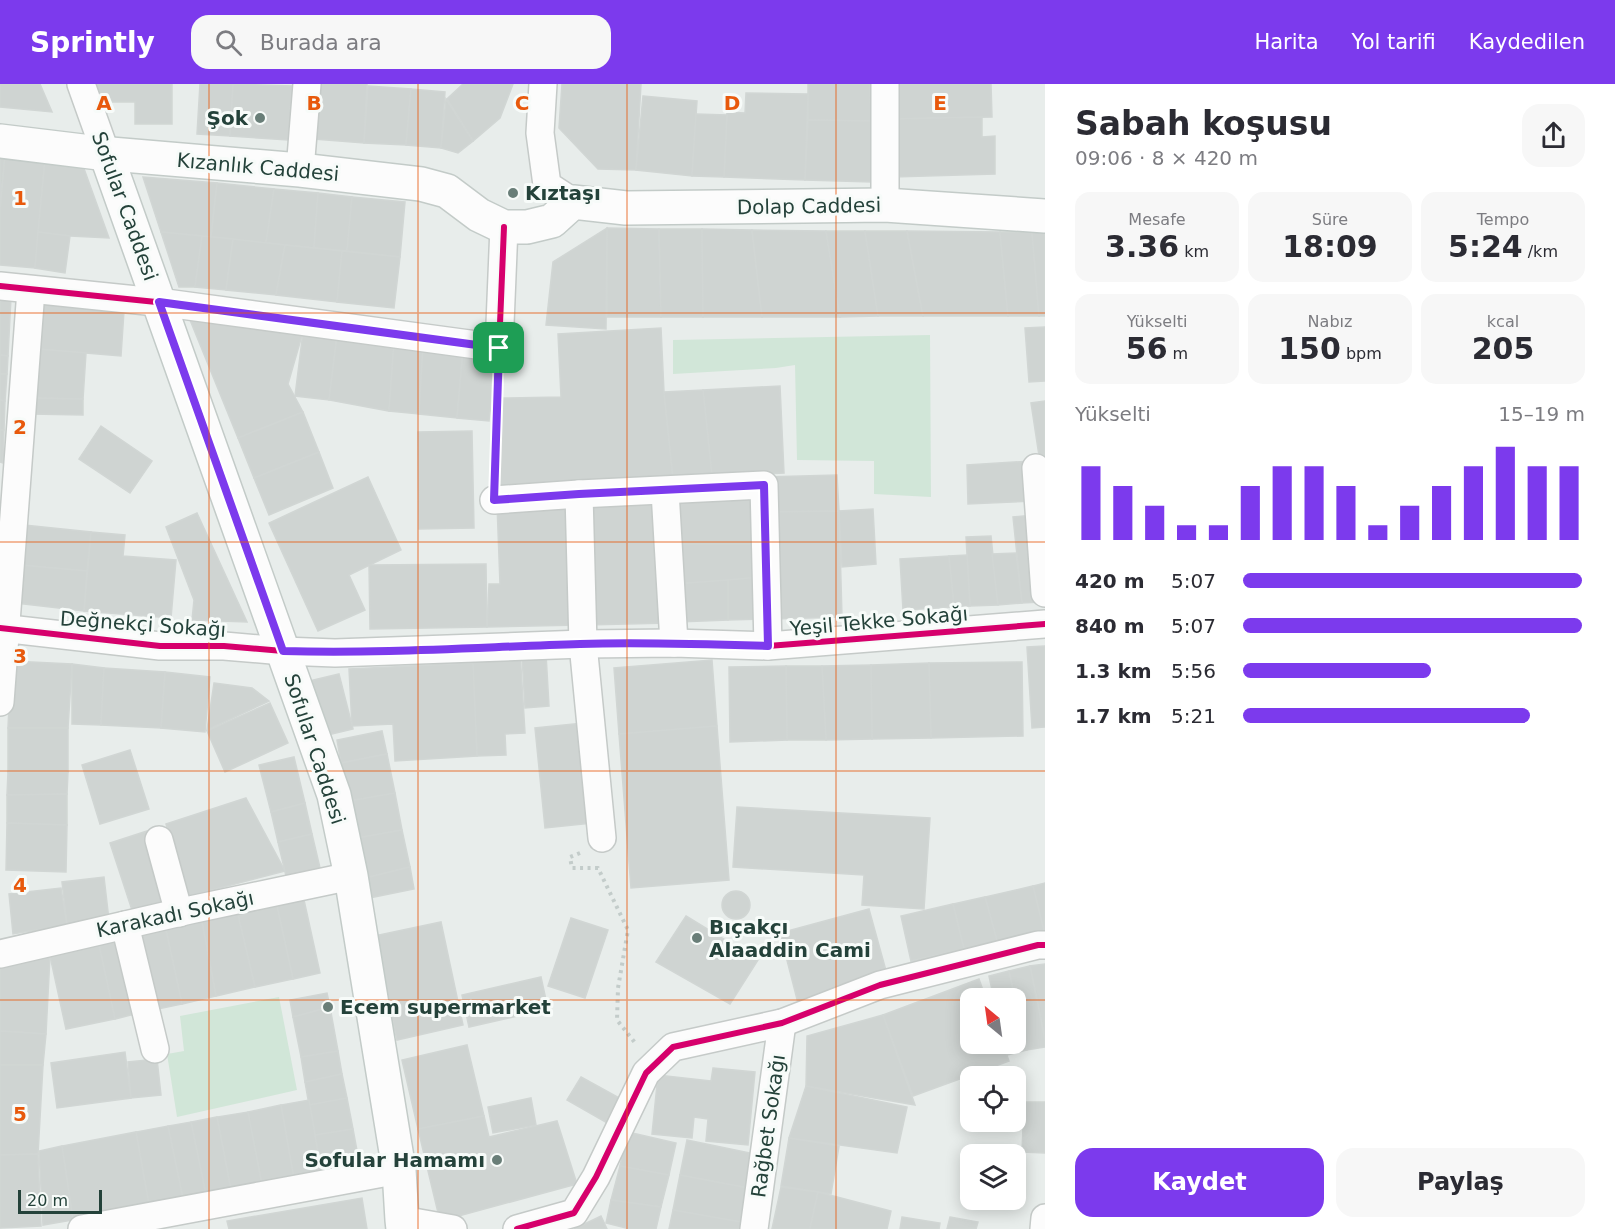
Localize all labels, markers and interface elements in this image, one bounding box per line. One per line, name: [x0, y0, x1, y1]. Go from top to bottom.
search box: [191, 15, 611, 69]
text: Sprintly: [30, 26, 155, 59]
icon: search: [212, 26, 245, 59]
text: Burada ara: [260, 30, 382, 55]
text: Harita: [1254, 30, 1319, 54]
text: Yol tarifi: [1352, 30, 1436, 54]
text: Kaydedilen: [1469, 30, 1585, 54]
text: A: [96, 91, 112, 115]
text: B: [306, 91, 322, 115]
text: C: [515, 91, 529, 115]
text: D: [724, 91, 740, 115]
text: E: [933, 91, 947, 115]
text: Sabah koşusu: [1075, 104, 1332, 143]
button: share: [1522, 104, 1585, 167]
place label: Şok: [207, 106, 249, 130]
marker: Şok: [253, 111, 267, 125]
street label: Sofular Caddesi: [87, 128, 163, 284]
text: 09:06 · 8 × 420 m: [1075, 146, 1258, 170]
street label: Kızanlık Caddesi: [176, 148, 340, 186]
place label: Kıztaşı: [525, 181, 601, 205]
text: 1: [13, 186, 27, 210]
marker: Kıztaşı: [506, 186, 520, 200]
street label: Dolap Caddesi: [737, 193, 881, 219]
text: Mesafe: [1128, 210, 1186, 229]
text: Süre: [1312, 210, 1348, 229]
text: Tempo: [1477, 210, 1529, 229]
text: 3.36: [1105, 229, 1179, 264]
text: 18:09: [1282, 229, 1378, 264]
text: 5:24: [1448, 229, 1523, 264]
text: km: [1179, 242, 1209, 261]
text: /km: [1523, 242, 1558, 261]
text: Yükselti: [1127, 312, 1187, 331]
text: Nabız: [1308, 312, 1352, 331]
text: kcal: [1487, 312, 1519, 331]
pin: [473, 322, 524, 373]
icon: arrive: [482, 331, 515, 364]
text: 56: [1126, 331, 1168, 366]
text: 150: [1278, 331, 1341, 366]
text: 205: [1472, 331, 1534, 366]
text: m: [1168, 344, 1188, 363]
text: bpm: [1341, 344, 1382, 363]
text: Yükselti: [1075, 402, 1151, 426]
text: 15–19 m: [1498, 402, 1585, 426]
text: 2: [13, 415, 27, 439]
text: 420 m: [1075, 569, 1145, 593]
text: 5:07: [1171, 569, 1216, 593]
street label: Yeşil Tekke Sokağı: [788, 601, 969, 641]
street label: Değnekçi Sokağı: [59, 606, 227, 642]
text: 840 m: [1075, 614, 1145, 638]
text: 5:07: [1171, 614, 1216, 638]
text: 3: [13, 644, 27, 668]
text: 1.3 km: [1075, 659, 1152, 683]
text: 5:56: [1171, 659, 1216, 683]
street label: Sofular Caddesi: [279, 671, 351, 827]
text: 1.7 km: [1075, 704, 1152, 728]
text: 5:21: [1171, 704, 1216, 728]
text: 4: [13, 873, 27, 897]
street label: Karakadı Sokağı: [94, 886, 256, 942]
place label: Bıçakçı Alaaddin Cami: [709, 915, 871, 962]
marker: Bıçakçı Alaaddin Cami: [690, 931, 704, 945]
north arrow: [960, 988, 1026, 1054]
map controls: [960, 988, 1026, 1210]
place label: Ecem supermarket: [340, 995, 551, 1019]
marker: Ecem supermarket: [321, 1000, 335, 1014]
street label: Rağbet Sokağı: [746, 1053, 790, 1199]
button: locate: [960, 1066, 1026, 1132]
text: 5: [13, 1102, 27, 1126]
button: layers: [960, 1144, 1026, 1210]
place label: Sofular Hamamı: [304, 1148, 485, 1172]
button: Kaydet: [1075, 1148, 1324, 1217]
button: Paylaş: [1336, 1148, 1585, 1217]
marker: Sofular Hamamı: [490, 1153, 504, 1167]
scale bar: [18, 1187, 102, 1214]
text: 20 m: [27, 1191, 68, 1210]

